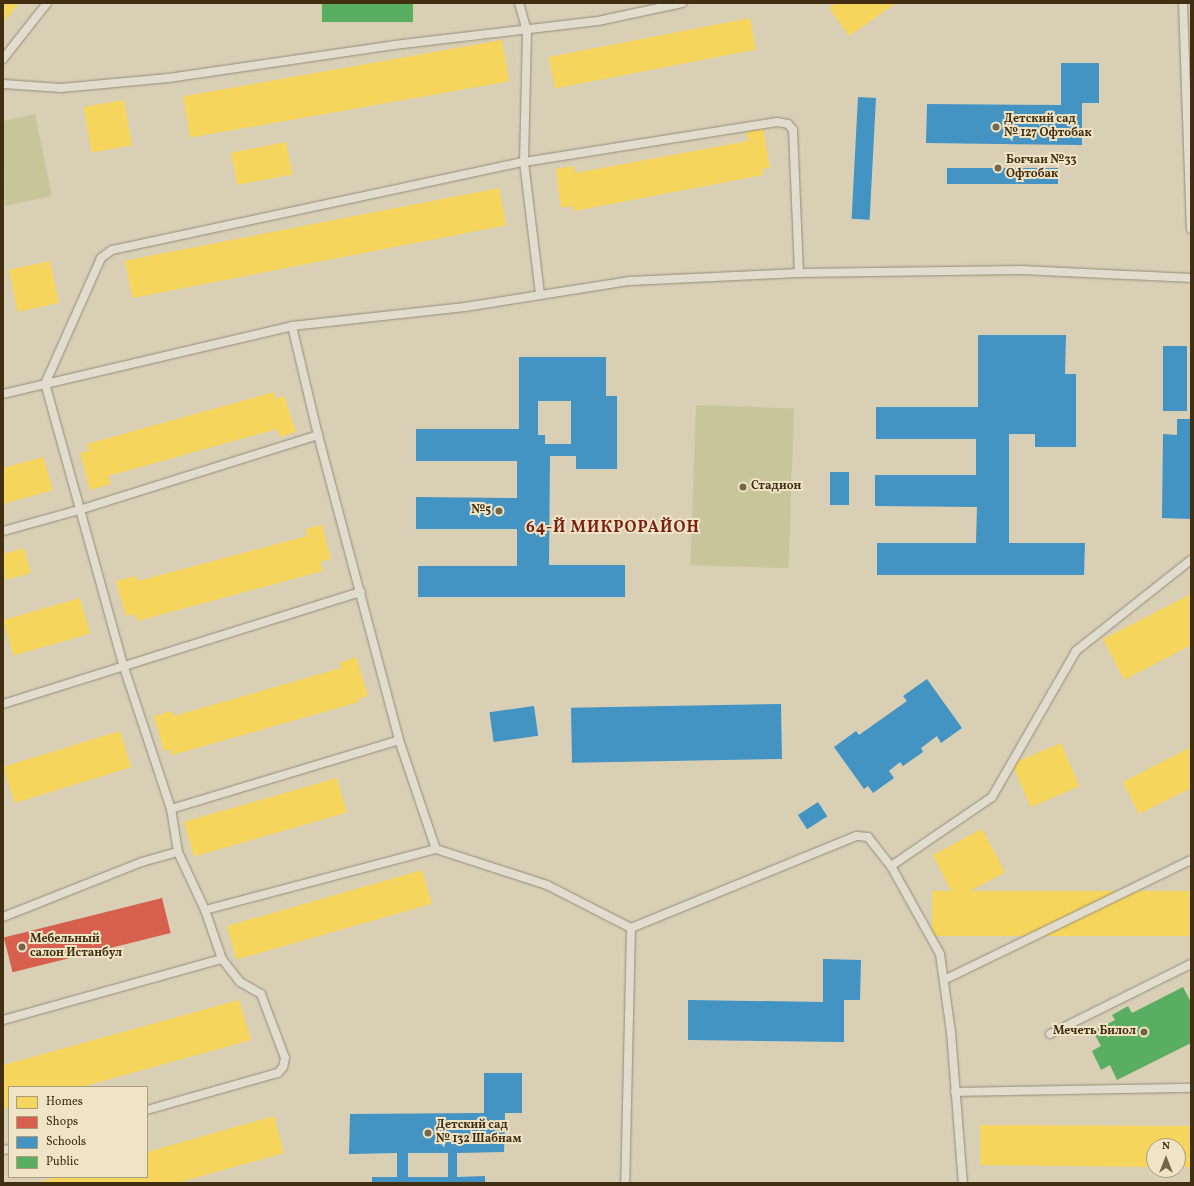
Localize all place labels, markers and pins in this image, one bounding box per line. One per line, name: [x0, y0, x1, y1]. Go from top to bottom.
place label: Детский сад № 127 Офтобак: [1004, 113, 1092, 141]
marker: Детский сад № 127 Офтобак: [991, 122, 1001, 132]
place label: Боғчаи №33 Офтобак: [1006, 154, 1077, 182]
marker: Боғчаи №33 Офтобак: [993, 163, 1003, 173]
place label: Стадион: [751, 480, 801, 494]
marker: Стадион: [738, 482, 748, 492]
place label: №5: [471, 504, 491, 518]
marker: №5: [494, 506, 504, 516]
place label: Мебельный салон Истанбул: [30, 933, 122, 961]
marker: Мебельный салон Истанбул: [17, 942, 27, 952]
place label: Мечеть Билол: [1053, 1025, 1136, 1039]
marker: Мечеть Билол: [1139, 1027, 1149, 1037]
place label: Детский сад № 132 Шабнам: [436, 1119, 521, 1147]
marker: Детский сад № 132 Шабнам: [423, 1128, 433, 1138]

